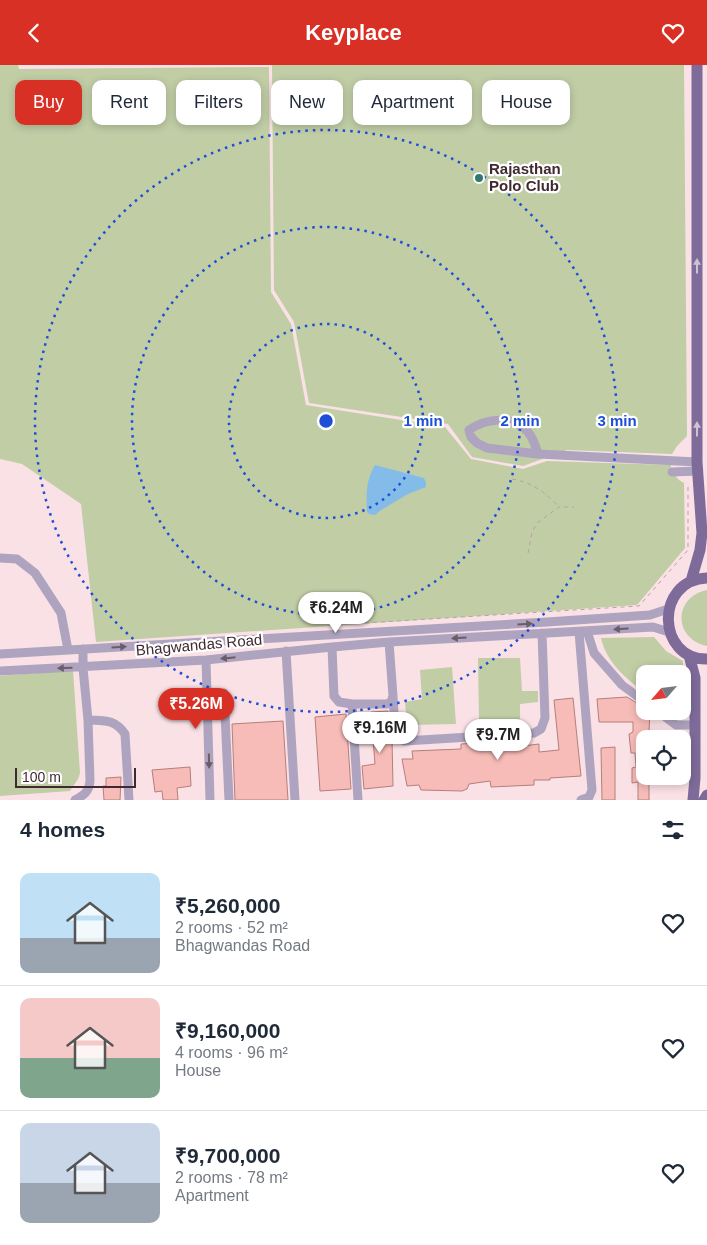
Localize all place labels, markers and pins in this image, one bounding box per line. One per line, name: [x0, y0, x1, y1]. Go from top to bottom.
place label: Rajasthan Polo Club: [489, 160, 561, 194]
marker: Rajasthan Polo Club: [473, 172, 485, 184]
centre of rings: [317, 412, 335, 430]
pin: ₹6.24M: [295, 591, 377, 634]
pin: ₹5.26M: [155, 687, 237, 730]
pin: ₹9.16M: [339, 711, 421, 754]
pin: ₹9.7M: [463, 719, 533, 761]

